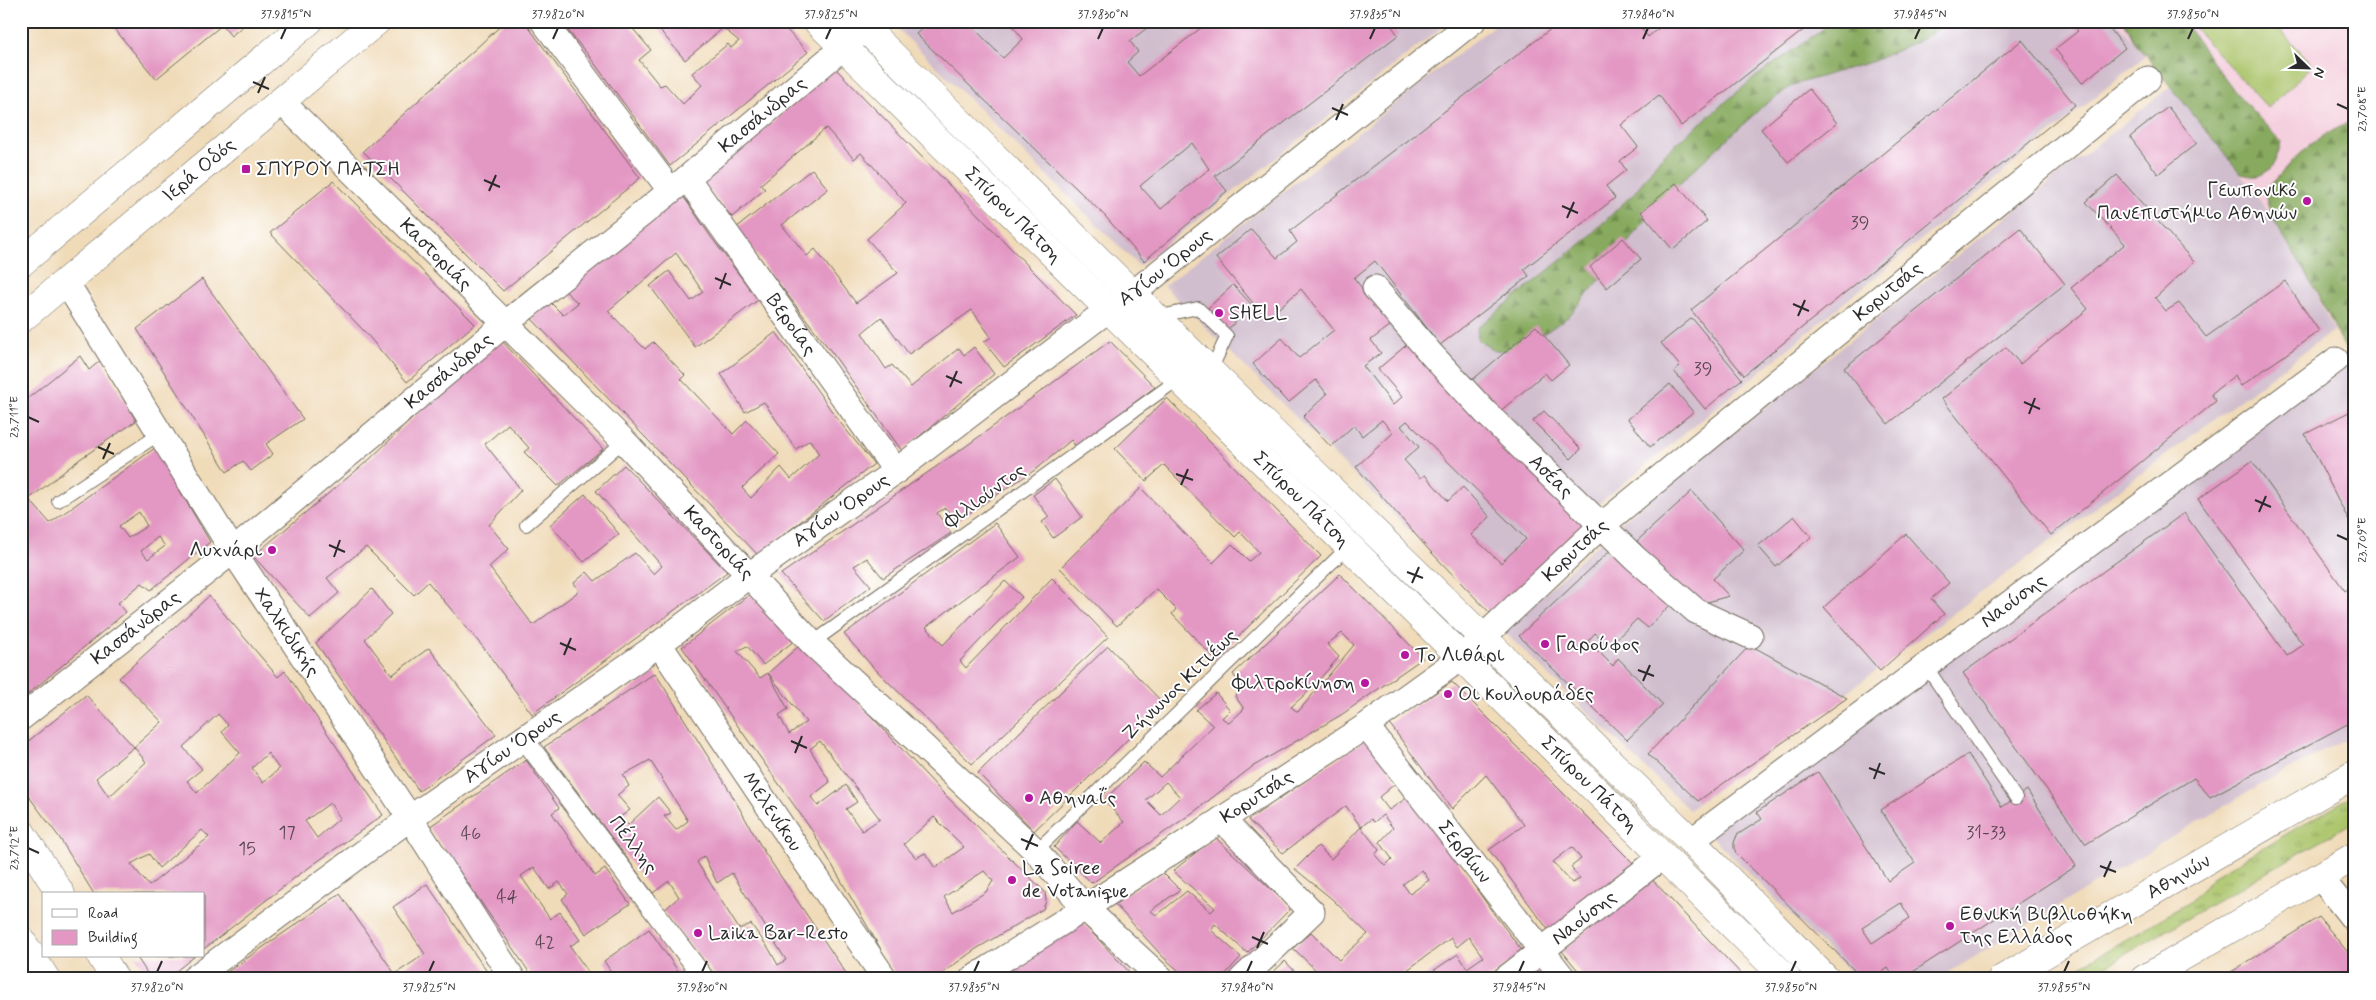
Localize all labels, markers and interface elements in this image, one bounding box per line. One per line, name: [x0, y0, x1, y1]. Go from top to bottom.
text: 37.9815°N: [261, 7, 311, 23]
text: 37.9820°N: [532, 7, 584, 23]
text: 37.9825°N: [804, 7, 858, 23]
text: 37.9830°N: [1078, 7, 1128, 23]
text: 37.9835°N: [1350, 7, 1400, 23]
text: 37.9840°N: [1622, 7, 1674, 23]
text: 37.9845°N: [1893, 7, 1947, 23]
text: 37.9850°N: [2167, 7, 2219, 23]
north arrow: [2284, 42, 2334, 92]
text: N: [2309, 65, 2329, 80]
street label: Κασσάνδρας: [713, 70, 812, 159]
text: 23.708°E: [2355, 86, 2371, 132]
street label: Ιερά Οδός: [156, 131, 241, 209]
place label: ΣΠΥΡΟΥ ΠΑΤΣΗ: [256, 156, 400, 183]
street label: Σπύρου Πάτση: [959, 161, 1068, 269]
marker: ΣΠΥΡΟΥ ΠΑΤΣΗ: [240, 163, 252, 175]
place label: Γεωπονικό Πανεπιστήμιο Αθηνών: [2097, 177, 2297, 227]
marker: Γεωπονικό Πανεπιστήμιο Αθηνών: [2301, 195, 2313, 207]
house number: 39: [1851, 211, 1869, 235]
street label: Καστοριάς: [393, 212, 478, 297]
street label: Αγίου Όρους: [1113, 222, 1218, 313]
street label: Κορυτσάς: [1848, 255, 1928, 328]
street label: Βεροίας: [760, 288, 823, 361]
place label: SHELL: [1229, 300, 1288, 327]
marker: SHELL: [1213, 307, 1225, 319]
street label: Κασσάνδρας: [399, 326, 499, 416]
house number: 39: [1694, 357, 1712, 381]
text: 23.711°E: [7, 396, 23, 438]
street label: Σπύρου Πάτση: [1247, 445, 1356, 554]
street label: Ασέας: [1523, 448, 1580, 505]
street label: Φιλιούντος: [938, 457, 1032, 535]
street label: Αγίου Όρους: [787, 466, 895, 554]
street label: Καστοριάς: [677, 500, 760, 586]
street label: Κορυτσάς: [1536, 512, 1614, 588]
text: 23.709°E: [2355, 517, 2371, 563]
place label: Λυχνάρι: [189, 537, 263, 564]
marker: Λυχνάρι: [266, 544, 278, 556]
street label: Ναούσης: [1975, 567, 2052, 634]
street label: Χαλκιδικής: [247, 582, 326, 682]
street label: Κασσάνδρας: [85, 584, 186, 671]
street label: Ζήνωνος Κιτιέως: [1116, 623, 1244, 747]
place label: Γαρούφος: [1555, 631, 1640, 658]
marker: Γαρούφος: [1539, 638, 1551, 650]
place label: Το Λιθάρι: [1415, 642, 1505, 669]
marker: Το Λιθάρι: [1399, 649, 1411, 661]
place label: Φιλτροκίνηση: [1231, 670, 1355, 697]
marker: Φιλτροκίνηση: [1359, 677, 1371, 689]
place label: Οι κουλουράδες: [1458, 681, 1594, 708]
marker: Οι κουλουράδες: [1442, 688, 1454, 700]
street label: Αγίου Όρους: [458, 703, 566, 790]
street label: Σπύρου Πάτση: [1535, 730, 1645, 839]
street label: Κορυτσάς: [1215, 763, 1299, 830]
street label: Μελενίκου: [735, 766, 809, 857]
place label: Αθηναΐς: [1039, 785, 1116, 812]
marker: Αθηναΐς: [1023, 792, 1035, 804]
street label: Πέλλης: [602, 810, 664, 880]
street label: Σερβίων: [1431, 815, 1498, 889]
house number: 17: [278, 821, 296, 845]
house number: 31-33: [1966, 821, 2006, 845]
house number: 46: [461, 822, 481, 846]
text: 23.712°E: [7, 826, 23, 870]
house number: 15: [238, 837, 256, 861]
street label: Αθηνών: [2142, 847, 2215, 906]
place label: La Soiree de Votanique: [1022, 855, 1129, 905]
marker: La Soiree de Votanique: [1006, 874, 1018, 886]
street label: Ναούσης: [1546, 883, 1622, 952]
house number: 44: [496, 885, 518, 909]
legend: [42, 892, 205, 958]
place label: Εθνική Βιβλιοθήκη της Ελλάδος: [1959, 901, 2133, 951]
text: Road: [88, 904, 118, 924]
place label: Laika Bar-Resto: [708, 920, 848, 947]
marker: Εθνική Βιβλιοθήκη της Ελλάδος: [1944, 920, 1956, 932]
marker: Laika Bar-Resto: [692, 927, 704, 939]
text: Building: [88, 928, 138, 949]
house number: 42: [535, 931, 555, 955]
text: 37.9820°N: [131, 980, 183, 996]
text: 37.9825°N: [402, 980, 456, 996]
text: 37.9830°N: [677, 980, 727, 996]
text: 37.9835°N: [949, 980, 999, 996]
text: 37.9840°N: [1221, 980, 1273, 996]
text: 37.9845°N: [1492, 980, 1546, 996]
text: 37.9850°N: [1765, 980, 1817, 996]
text: 37.9855°N: [2038, 980, 2090, 996]

